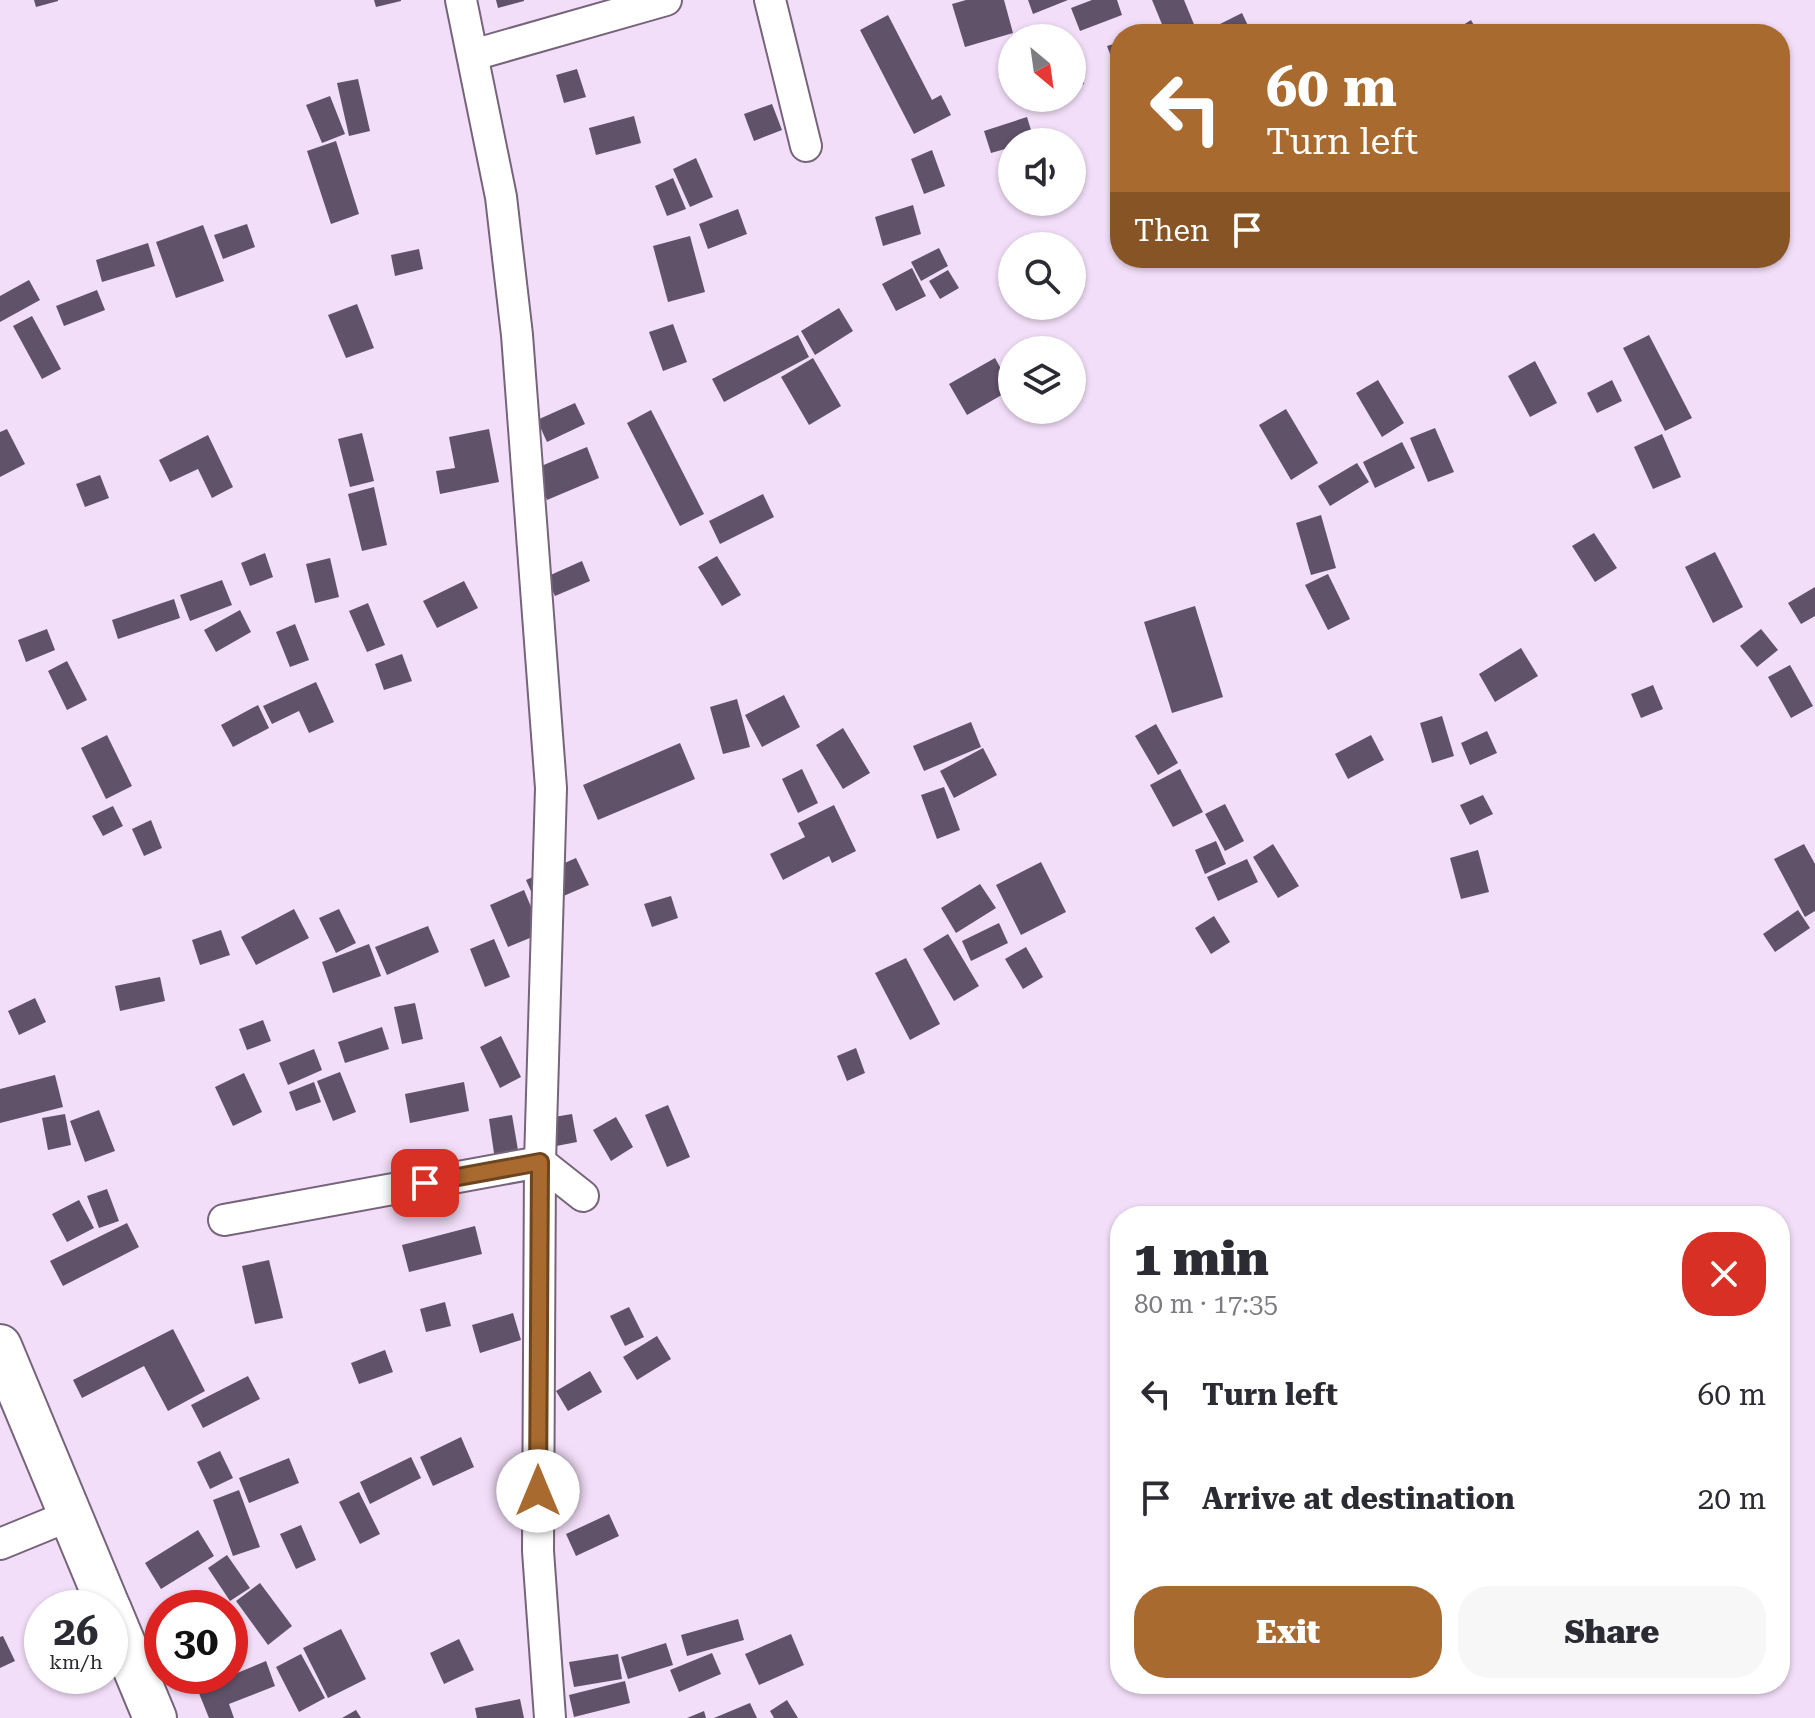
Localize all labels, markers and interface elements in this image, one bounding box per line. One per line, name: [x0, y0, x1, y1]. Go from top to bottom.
north arrow: [998, 24, 1086, 112]
map controls: [998, 24, 1086, 424]
text: 60 m: [1266, 54, 1397, 120]
icon: left: [1134, 56, 1238, 160]
text: Turn left: [1266, 121, 1418, 163]
button: sound: [998, 128, 1086, 216]
icon: arrive: [1225, 208, 1269, 252]
text: Then: [1134, 213, 1209, 248]
button: search: [998, 232, 1086, 320]
button: layers: [998, 336, 1086, 424]
pin: [391, 1149, 459, 1217]
icon: arrive: [403, 1161, 447, 1205]
text: 1 min: [1134, 1231, 1269, 1287]
button: close: [1682, 1232, 1766, 1316]
text: 80 m · 17:35: [1134, 1289, 1278, 1319]
icon: left: [1134, 1372, 1178, 1416]
text: Turn left: [1202, 1377, 1338, 1412]
text: 60 m: [1697, 1377, 1766, 1412]
position arrow: [496, 1449, 580, 1533]
icon: arrive: [1134, 1476, 1178, 1520]
text: Arrive at destination: [1202, 1481, 1515, 1516]
text: 20 m: [1697, 1481, 1766, 1516]
button: Exit: [1134, 1586, 1442, 1678]
button: Share: [1458, 1586, 1766, 1678]
speed limit sign: 30: [144, 1590, 248, 1694]
text: 26: [54, 1608, 98, 1655]
text: km/h: [49, 1650, 103, 1674]

